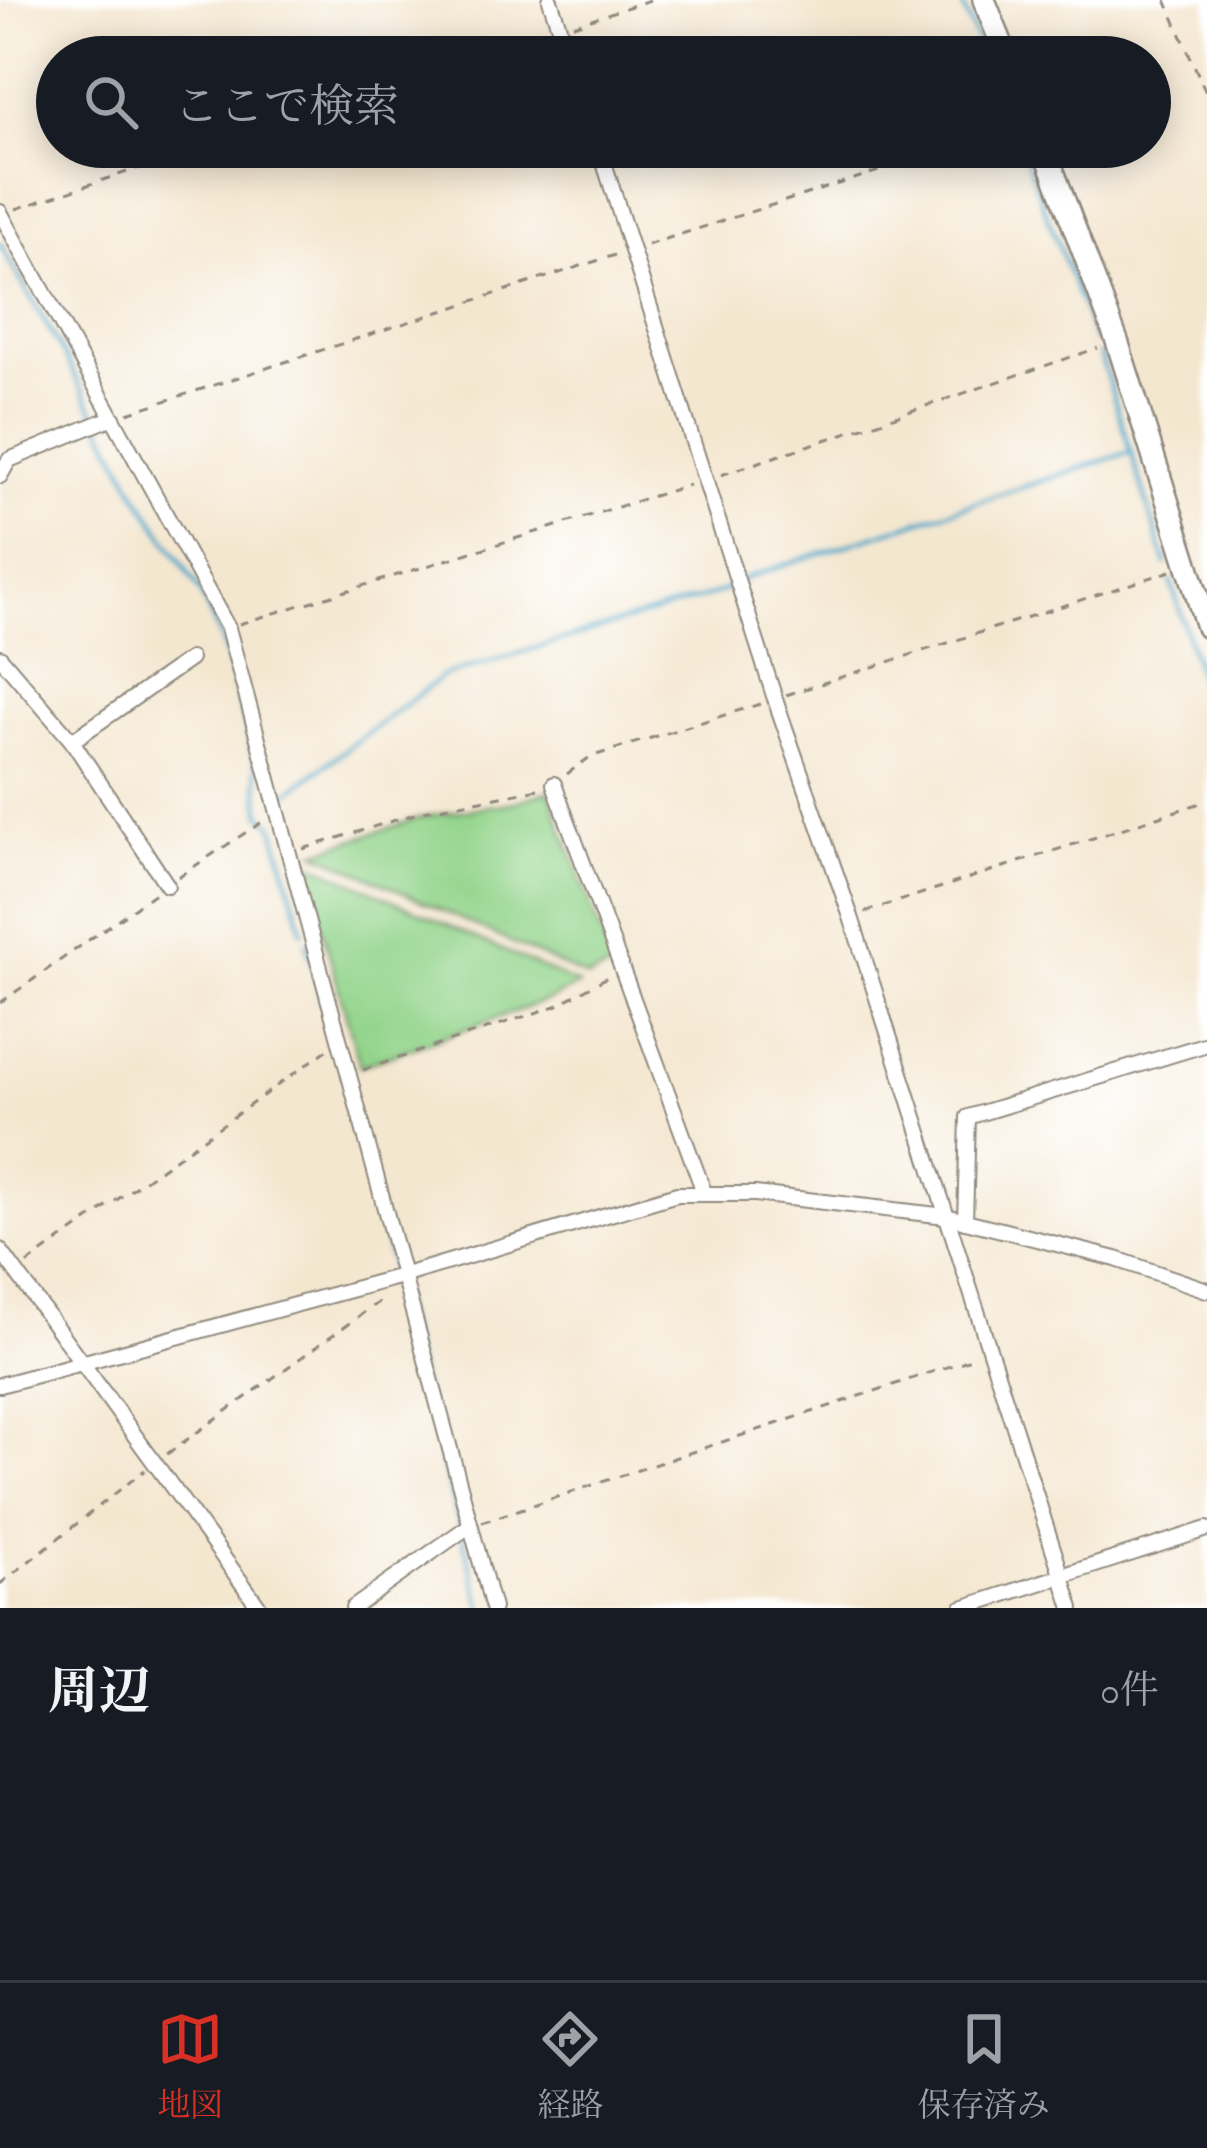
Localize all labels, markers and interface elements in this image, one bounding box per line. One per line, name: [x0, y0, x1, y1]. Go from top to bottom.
search box: [36, 36, 1171, 168]
icon: search: [78, 69, 144, 135]
text: ここで検索: [174, 79, 399, 135]
text: 周辺: [48, 1660, 150, 1724]
text: 0件: [1100, 1666, 1159, 1715]
tab: 地図: [157, 2006, 223, 2126]
tab: 経路: [537, 2006, 603, 2126]
tab: 保存済み: [918, 2006, 1050, 2126]

